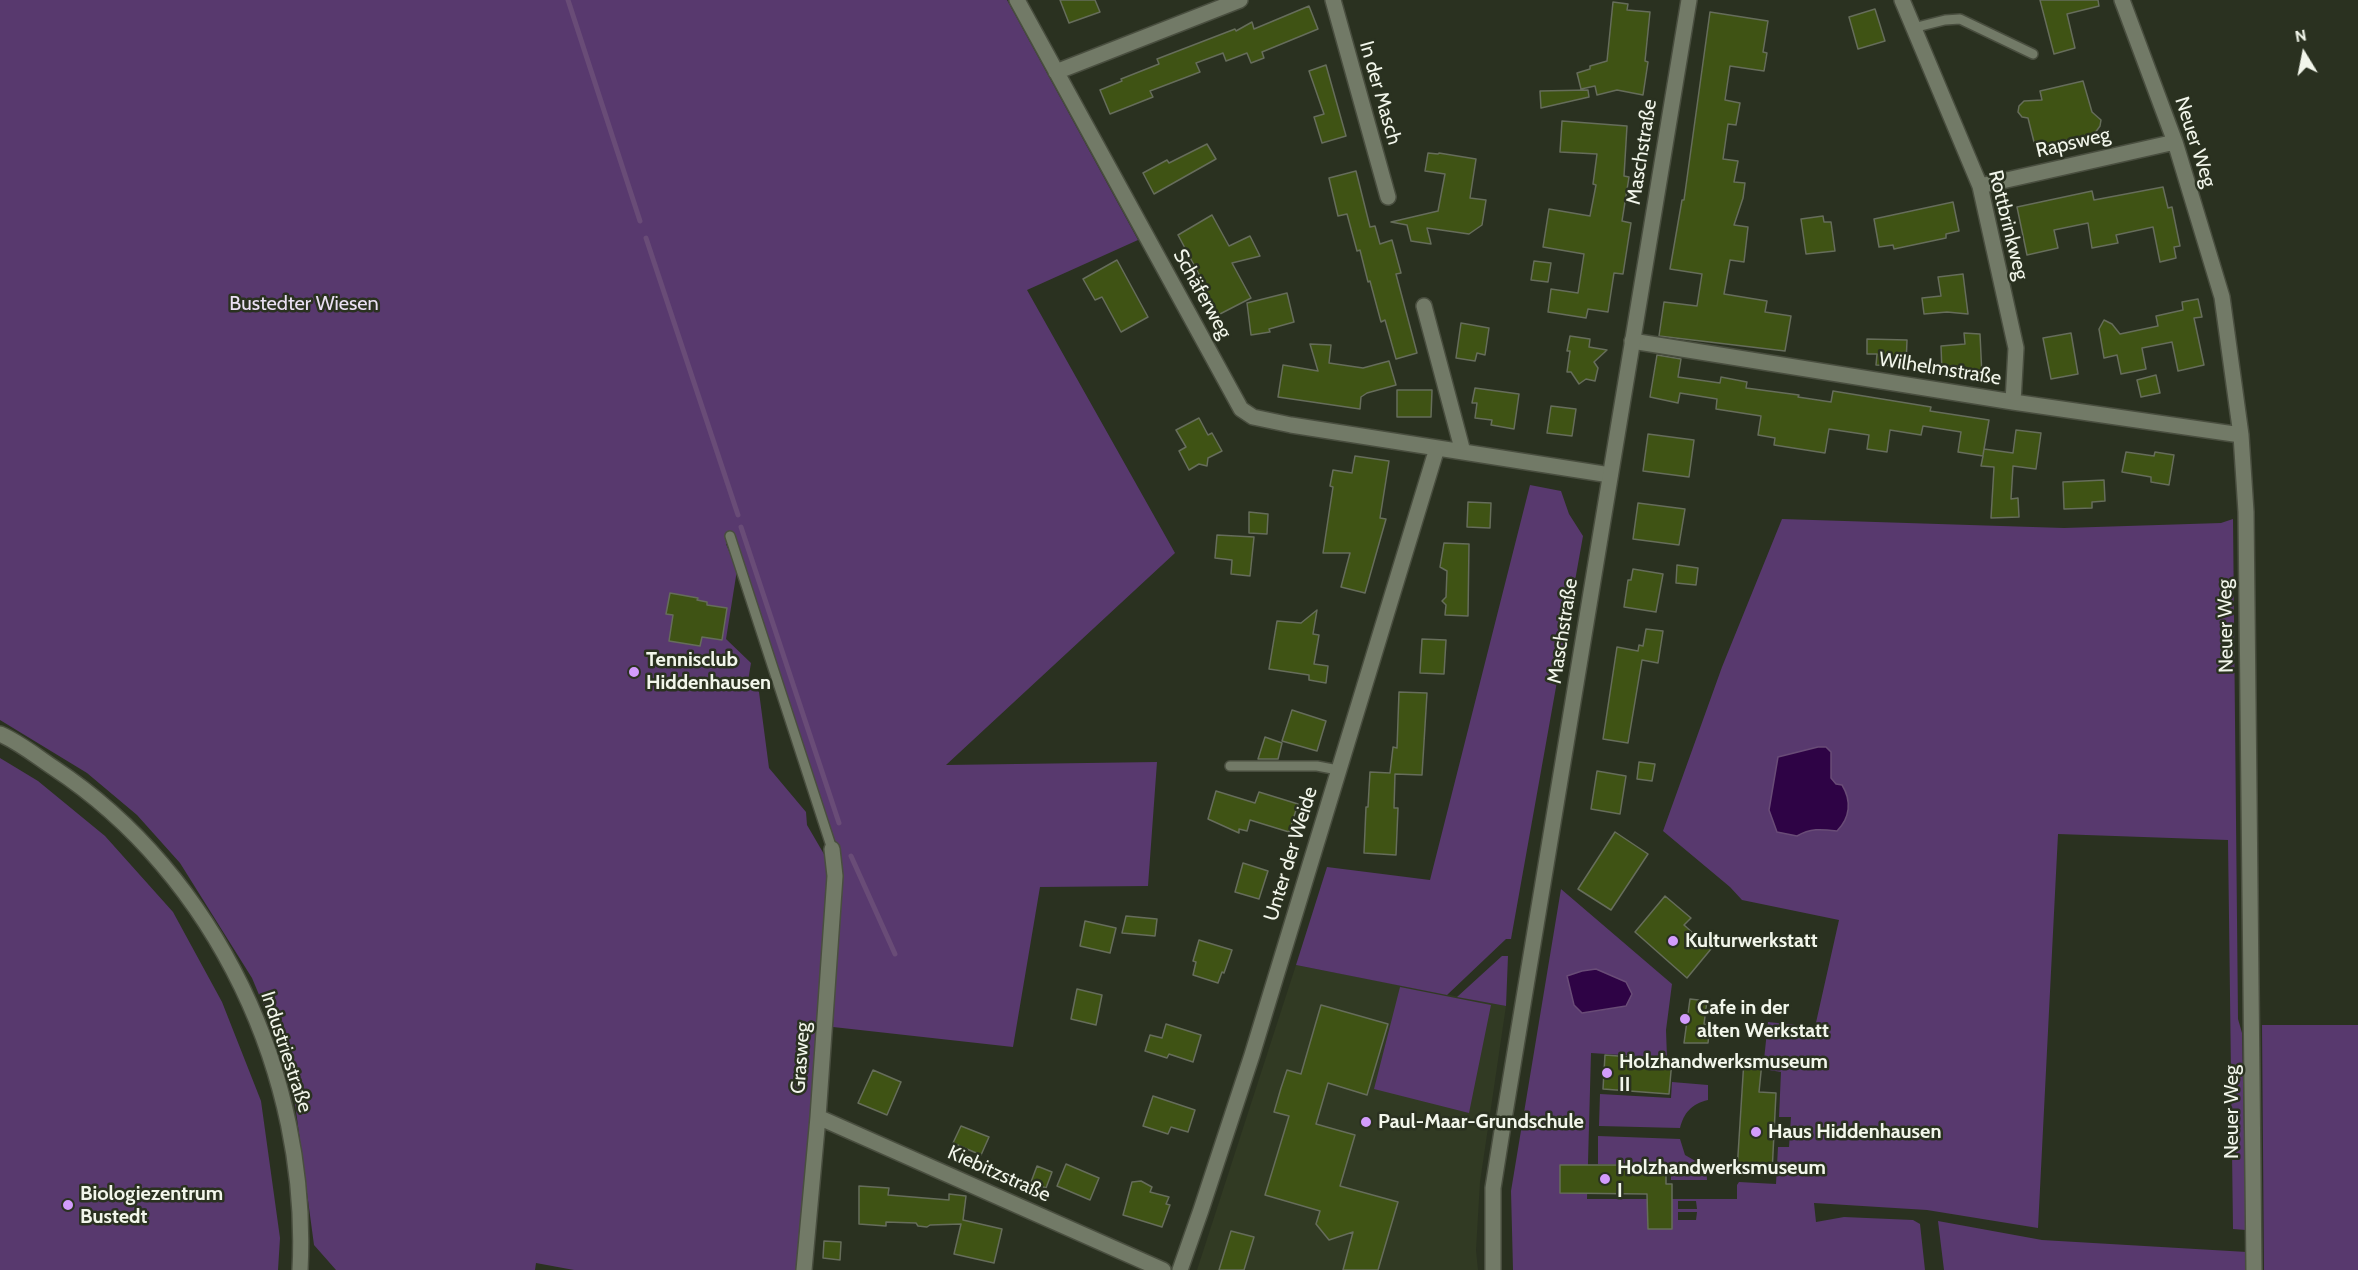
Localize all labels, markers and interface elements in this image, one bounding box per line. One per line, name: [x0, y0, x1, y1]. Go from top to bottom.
north arrow: [2274, 24, 2334, 84]
text: N: [2294, 25, 2308, 46]
street label: In der Masch: [1354, 38, 1406, 148]
street label: Neuer Weg: [2169, 94, 2221, 190]
street label: Maschstraße: [1622, 98, 1662, 206]
street label: Rapsweg: [2033, 123, 2113, 163]
street label: Rottbrinkweg: [1983, 168, 2033, 282]
street label: Schäferweg: [1168, 245, 1236, 343]
park label: Bustedter Wiesen: [229, 292, 379, 316]
street label: Wilhelmstraße: [1877, 347, 2003, 391]
street label: Maschstraße: [1543, 577, 1583, 685]
street label: Neuer Weg: [2213, 579, 2239, 673]
place label: Tennisclub Hiddenhausen: [646, 648, 771, 695]
marker: Tennisclub Hiddenhausen: [627, 665, 641, 679]
street label: Unter der Weide: [1259, 784, 1323, 924]
place label: Kulturwerkstatt: [1685, 929, 1818, 953]
marker: Kulturwerkstatt: [1666, 934, 1680, 948]
street label: Industriestraße: [255, 988, 317, 1116]
place label: Cafe in der alten Werkstatt: [1697, 996, 1829, 1043]
marker: Cafe in der alten Werkstatt: [1678, 1012, 1692, 1026]
street label: Grasweg: [787, 1021, 815, 1095]
place label: Holzhandwerksmuseum II: [1619, 1050, 1828, 1097]
street label: Neuer Weg: [2220, 1065, 2244, 1159]
marker: Holzhandwerksmuseum II: [1600, 1066, 1614, 1080]
place label: Paul-Maar-Grundschule: [1378, 1110, 1584, 1134]
marker: Paul-Maar-Grundschule: [1359, 1115, 1373, 1129]
place label: Haus Hiddenhausen: [1768, 1120, 1941, 1144]
marker: Haus Hiddenhausen: [1749, 1125, 1763, 1139]
street label: Kiebitzstraße: [944, 1141, 1054, 1207]
place label: Holzhandwerksmuseum I: [1617, 1156, 1826, 1203]
marker: Holzhandwerksmuseum I: [1598, 1172, 1612, 1186]
place label: Biologiezentrum Bustedt: [80, 1182, 223, 1229]
marker: Biologiezentrum Bustedt: [61, 1198, 75, 1212]

